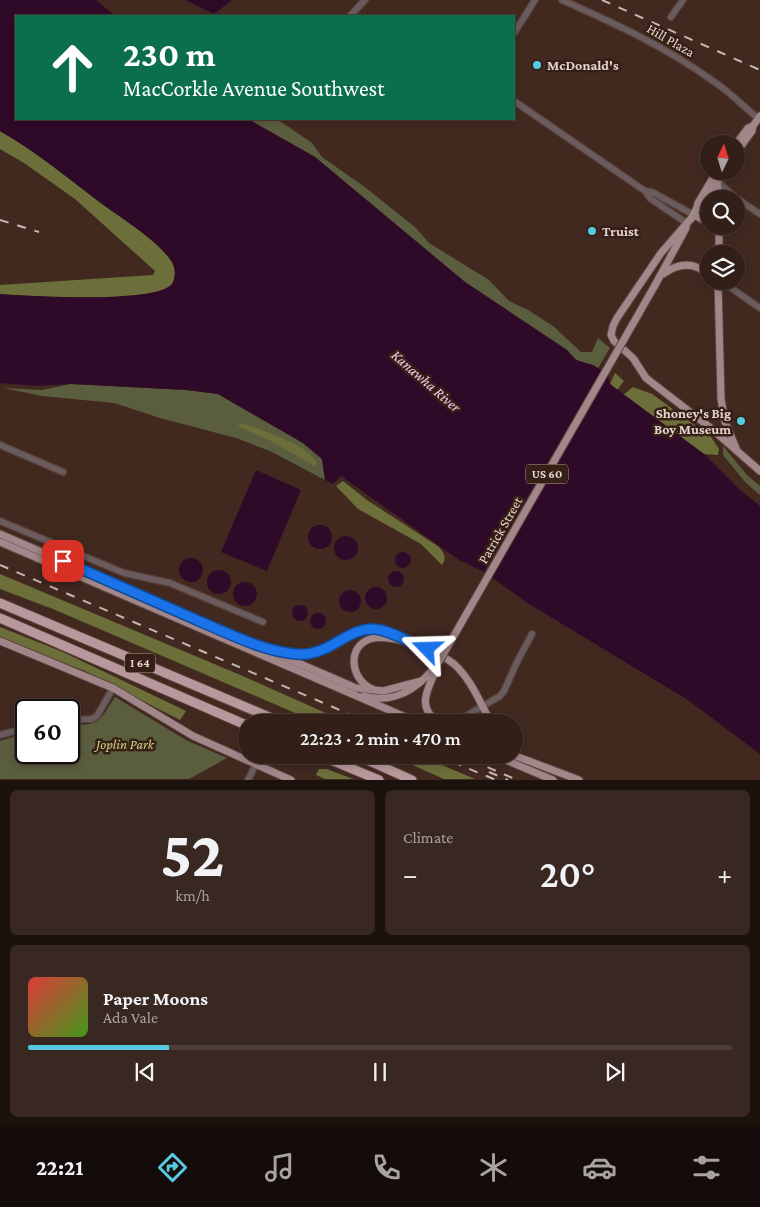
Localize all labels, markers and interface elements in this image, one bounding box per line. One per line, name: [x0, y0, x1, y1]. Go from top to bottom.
street label: Hill Plaza: [644, 20, 698, 60]
icon: ahead: [40, 35, 105, 100]
text: 230 m: [123, 35, 216, 74]
place label: McDonald's: [547, 57, 619, 73]
marker: McDonald's: [531, 59, 543, 71]
text: MacCorkle Avenue Southwest: [123, 76, 385, 101]
north arrow: [700, 135, 745, 180]
map controls: [700, 135, 745, 290]
button: search: [700, 190, 745, 235]
place label: Truist: [602, 223, 640, 239]
marker: Truist: [586, 225, 598, 237]
button: layers: [700, 245, 745, 290]
water label: Kanawha River: [388, 347, 464, 416]
place label: Shoney's Big Boy Museum: [654, 405, 731, 437]
marker: Shoney's Big Boy Museum: [735, 415, 747, 427]
road number: US 60: [526, 464, 568, 484]
street label: Patrick Street: [474, 493, 526, 566]
pin: [42, 540, 84, 582]
icon: arrive: [49, 547, 77, 575]
position arrow: [400, 622, 452, 674]
road number: I 64: [125, 654, 155, 672]
speed limit sign: 60: [15, 699, 80, 764]
text: 22:23 · 2 min · 470 m: [300, 728, 461, 749]
park label: Joplin Park: [93, 736, 155, 752]
text: 52: [160, 818, 225, 890]
text: Climate: [403, 829, 453, 846]
text: 20°: [540, 853, 595, 895]
text: −: [403, 859, 418, 890]
text: +: [717, 859, 732, 890]
text: km/h: [175, 887, 210, 904]
text: Paper Moons: [103, 988, 208, 1009]
text: Ada Vale: [103, 1009, 158, 1026]
icon: previous: [131, 1058, 159, 1086]
icon: pause: [366, 1058, 394, 1086]
icon: next: [601, 1058, 629, 1086]
icon: directions: [155, 1150, 190, 1185]
icon: music: [262, 1150, 297, 1185]
icon: phone: [369, 1150, 404, 1185]
icon: climate: [476, 1150, 511, 1185]
icon: car: [582, 1150, 617, 1185]
icon: filters: [689, 1150, 724, 1185]
text: 22:21: [36, 1155, 84, 1180]

